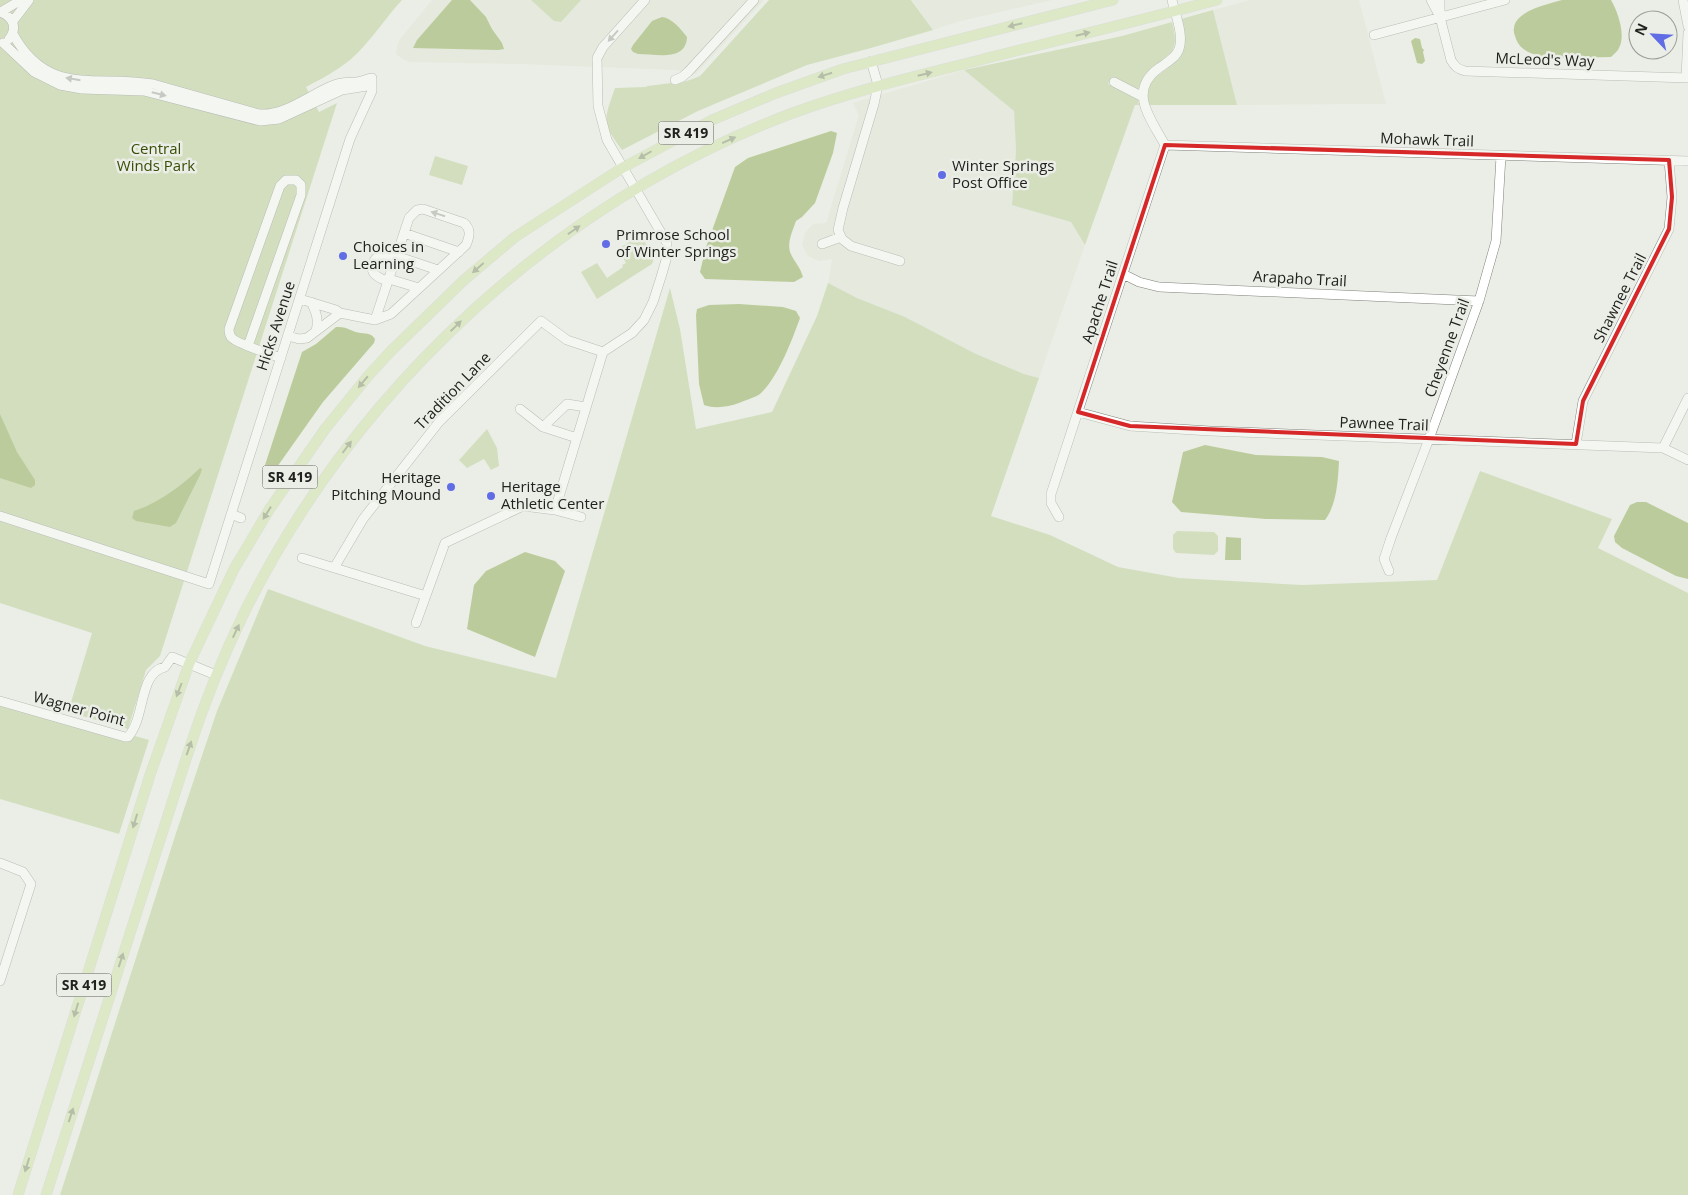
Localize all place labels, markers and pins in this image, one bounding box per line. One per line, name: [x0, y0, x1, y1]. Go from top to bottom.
place label: Winter Springs Post Office: [952, 155, 1054, 192]
marker: Winter Springs Post Office: [936, 169, 948, 181]
place label: Primrose School of Winter Springs: [616, 224, 736, 261]
place label: Choices in Learning: [353, 236, 424, 273]
marker: Primrose School of Winter Springs: [600, 238, 612, 250]
marker: Choices in Learning: [337, 250, 349, 262]
place label: Heritage Pitching Mound: [331, 467, 441, 504]
place label: Heritage Athletic Center: [501, 476, 604, 513]
marker: Heritage Pitching Mound: [445, 481, 457, 493]
marker: Heritage Athletic Center: [485, 490, 497, 502]

